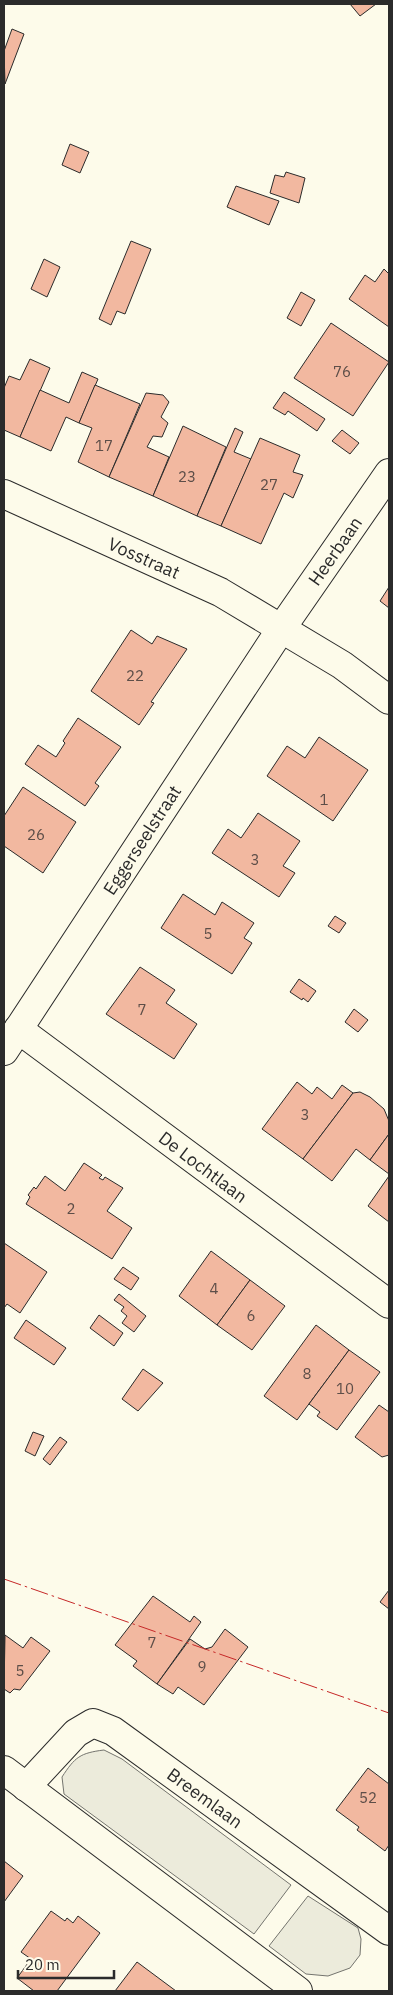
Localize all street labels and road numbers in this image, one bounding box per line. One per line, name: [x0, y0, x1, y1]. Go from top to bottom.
street label: Heerbaan: [303, 512, 367, 590]
street label: Vosstraat: [105, 532, 183, 584]
street label: Eggerseelstraat: [98, 781, 186, 899]
street label: De Lochtlaan: [154, 1126, 252, 1208]
street label: Breemlaan: [163, 1763, 247, 1833]

